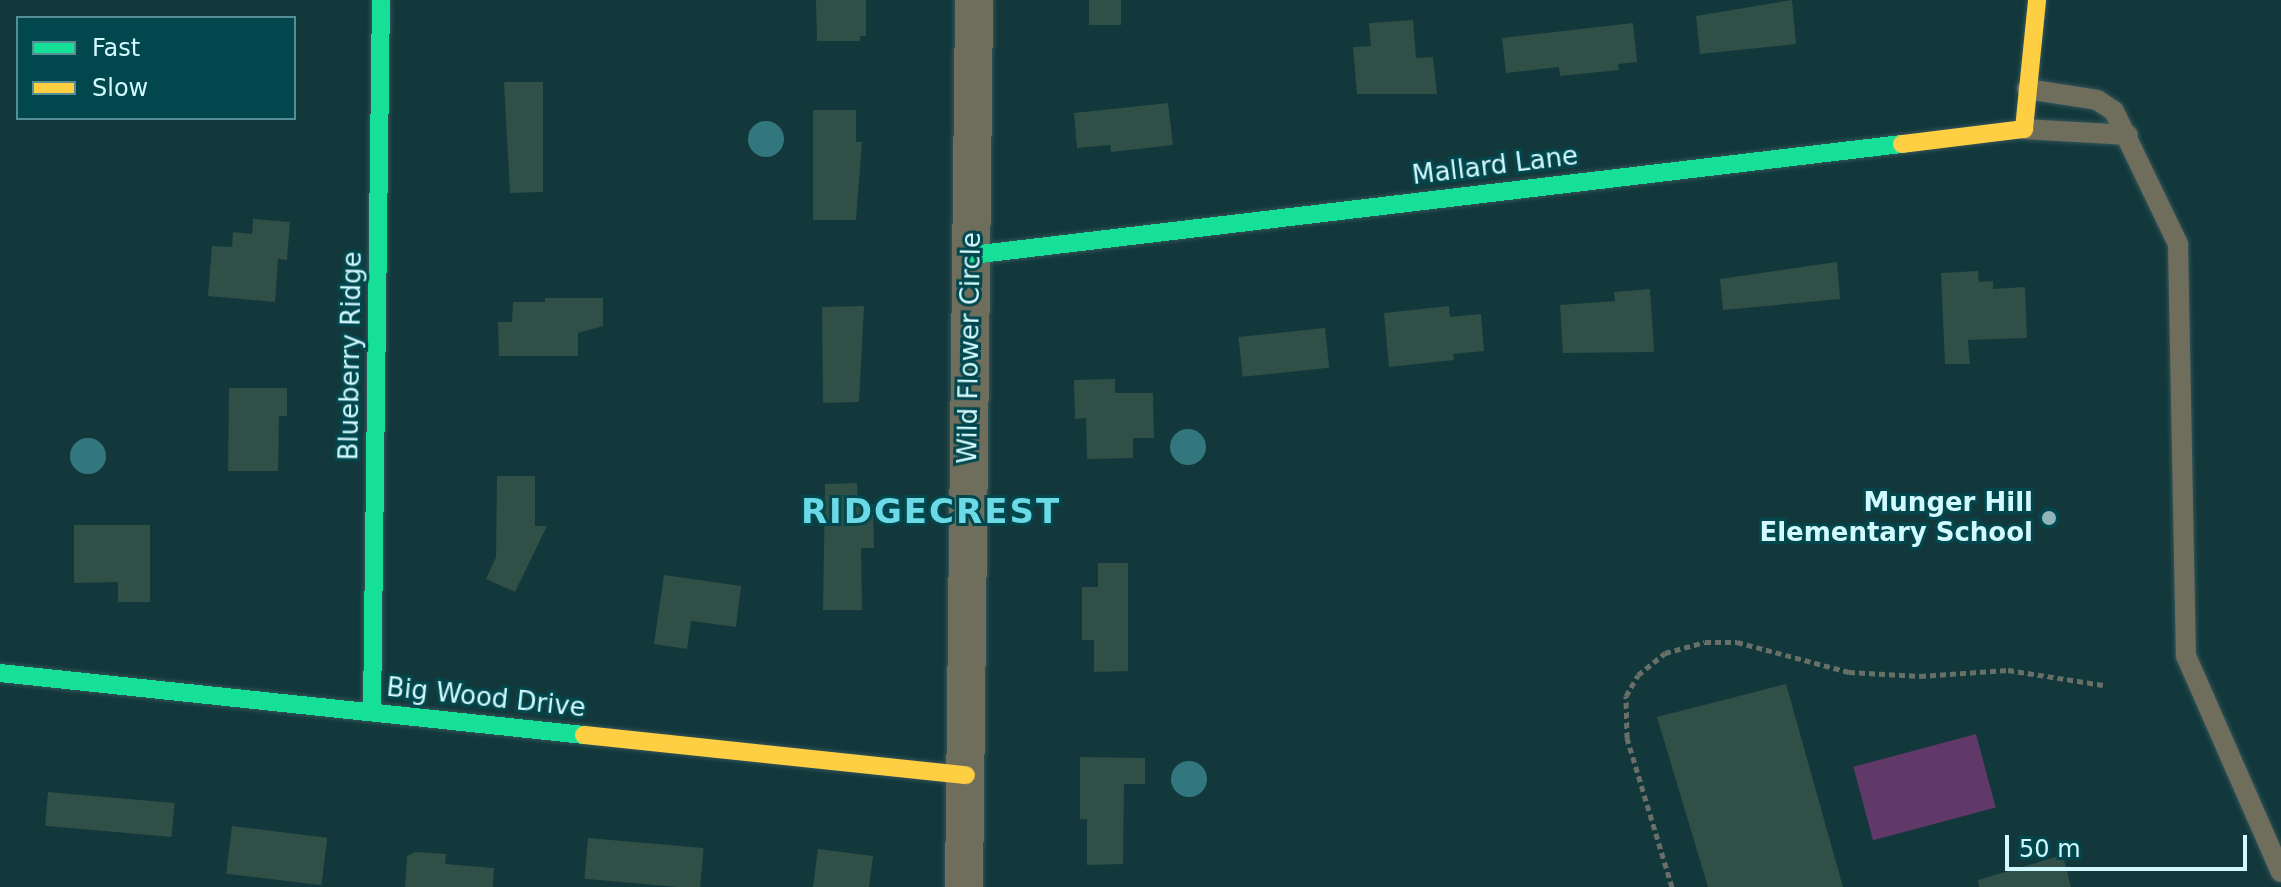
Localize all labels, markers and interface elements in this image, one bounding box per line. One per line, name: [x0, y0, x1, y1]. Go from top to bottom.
legend: [16, 16, 296, 120]
text: Fast: [92, 34, 140, 62]
text: Slow: [92, 74, 148, 102]
street label: Mallard Lane: [1410, 140, 1580, 192]
street label: Wild Flower Circle: [952, 232, 988, 464]
street label: Blueberry Ridge: [334, 251, 368, 461]
place label: Munger Hill Elementary School: [1759, 487, 2033, 548]
district label: RIDGECREST: [801, 492, 1061, 532]
marker: Munger Hill Elementary School: [2040, 509, 2058, 527]
street label: Big Wood Drive: [385, 672, 587, 724]
scale bar: [2009, 819, 2251, 869]
text: 50 m: [2019, 835, 2081, 863]

